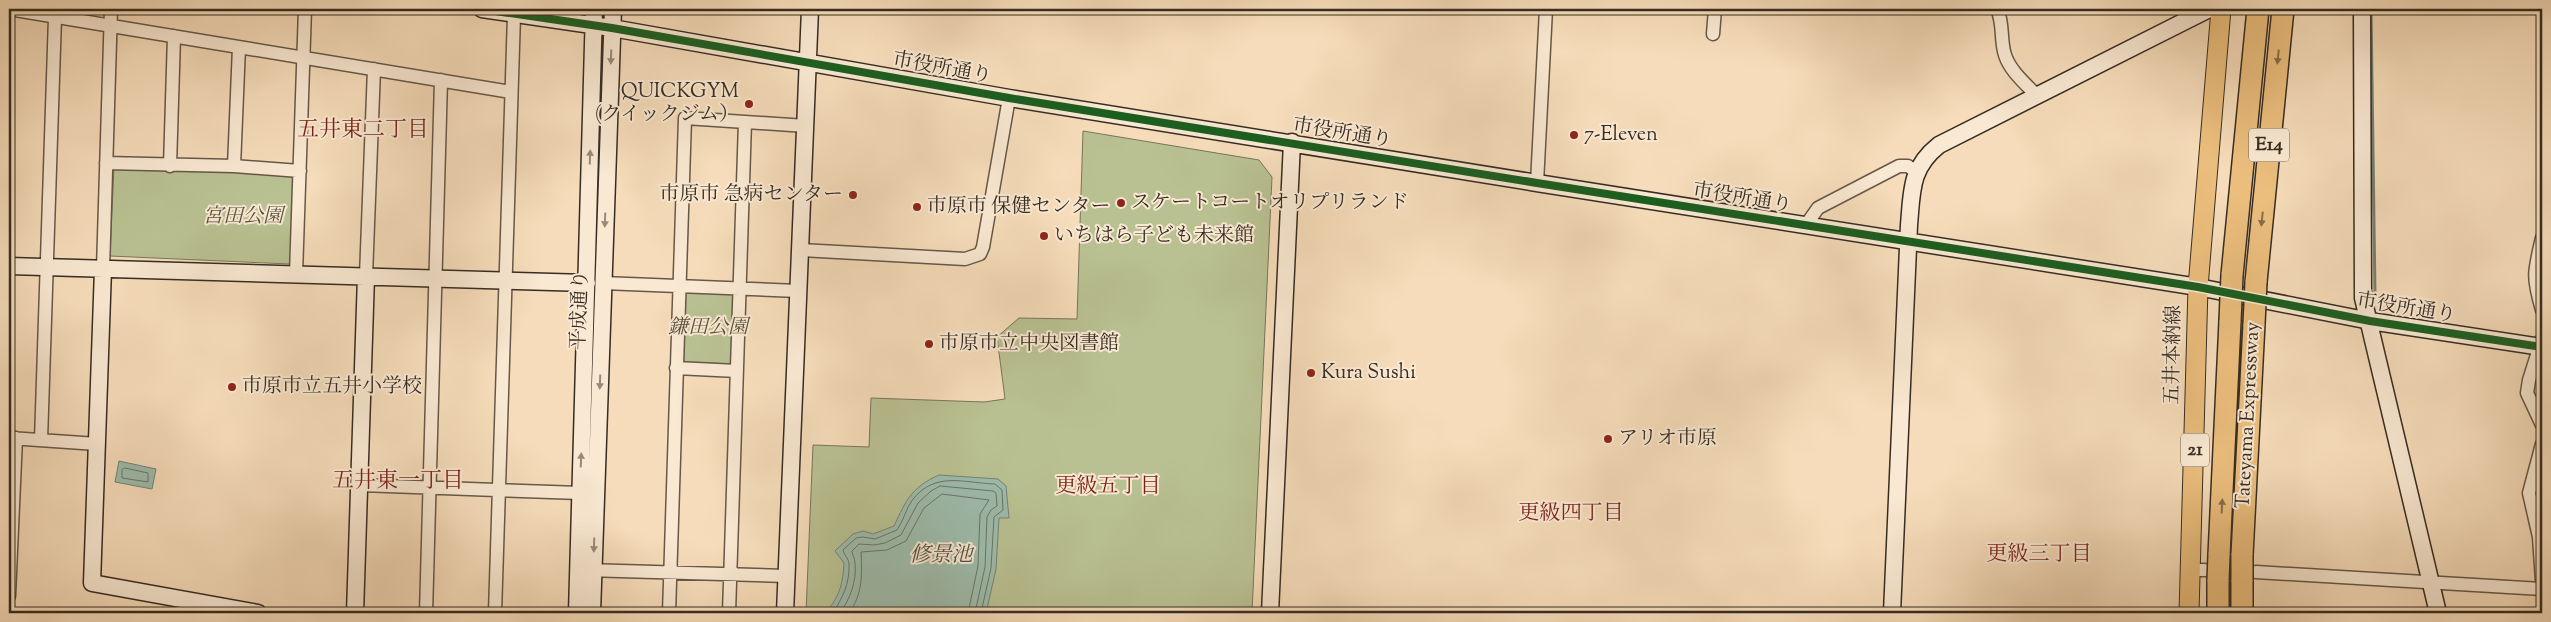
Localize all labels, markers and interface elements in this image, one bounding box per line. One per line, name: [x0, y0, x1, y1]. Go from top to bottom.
street label: 市役所通り: [890, 46, 994, 92]
one-way arrow: [607, 50, 615, 66]
one-way arrow: [2274, 50, 2282, 66]
place label: QUICKGYM (クイックジム）: [595, 78, 739, 130]
marker: QUICKGYM (クイックジム）: [743, 98, 755, 110]
street label: 市役所通り: [1290, 112, 1394, 156]
district label: 五井東二丁目: [297, 115, 429, 147]
place label: 7-Eleven: [1584, 121, 1658, 150]
road number: E14: [2249, 128, 2289, 162]
marker: 7-Eleven: [1568, 129, 1580, 141]
one-way arrow: [586, 149, 594, 165]
street label: 市役所通り: [1690, 177, 1794, 221]
place label: 市原市 急病センター: [660, 181, 843, 210]
marker: 市原市 急病センター: [847, 189, 859, 201]
place label: スケートコートオリプリランド: [1131, 189, 1409, 218]
place label: 市原市 保健センター: [927, 193, 1110, 222]
marker: スケートコートオリプリランド: [1115, 197, 1127, 209]
marker: 市原市 保健センター: [911, 201, 923, 213]
park label: 宮田公園: [203, 203, 286, 232]
one-way arrow: [2258, 211, 2266, 227]
one-way arrow: [601, 212, 609, 228]
place label: いちはら子ども未来館: [1054, 222, 1254, 251]
marker: いちはら子ども未来館: [1038, 230, 1050, 242]
street label: 平成通り: [565, 270, 597, 350]
street label: 市役所通り: [2354, 287, 2458, 331]
street label: 五井本納線: [2159, 305, 2189, 405]
park label: 鎌田公園: [668, 314, 751, 343]
street label: Tateyama Expressway: [2230, 321, 2268, 509]
place label: 市原市立中央図書館: [939, 330, 1119, 359]
marker: 市原市立中央図書館: [923, 338, 935, 350]
place label: Kura Sushi: [1321, 359, 1416, 388]
marker: Kura Sushi: [1305, 367, 1317, 379]
place label: 市原市立五井小学校: [242, 373, 422, 402]
one-way arrow: [595, 375, 603, 391]
marker: 市原市立五井小学校: [226, 381, 238, 393]
place label: アリオ市原: [1618, 425, 1717, 454]
marker: アリオ市原: [1602, 433, 1614, 445]
road number: 21: [2181, 434, 2209, 466]
one-way arrow: [577, 451, 585, 467]
district label: 五井東一丁目: [332, 466, 464, 498]
district label: 更級五丁目: [1056, 472, 1161, 502]
one-way arrow: [2218, 498, 2226, 514]
district label: 更級四丁目: [1519, 499, 1624, 529]
one-way arrow: [590, 537, 598, 553]
district label: 更級三丁目: [1987, 540, 2092, 570]
water label: 修景池: [910, 541, 974, 571]

